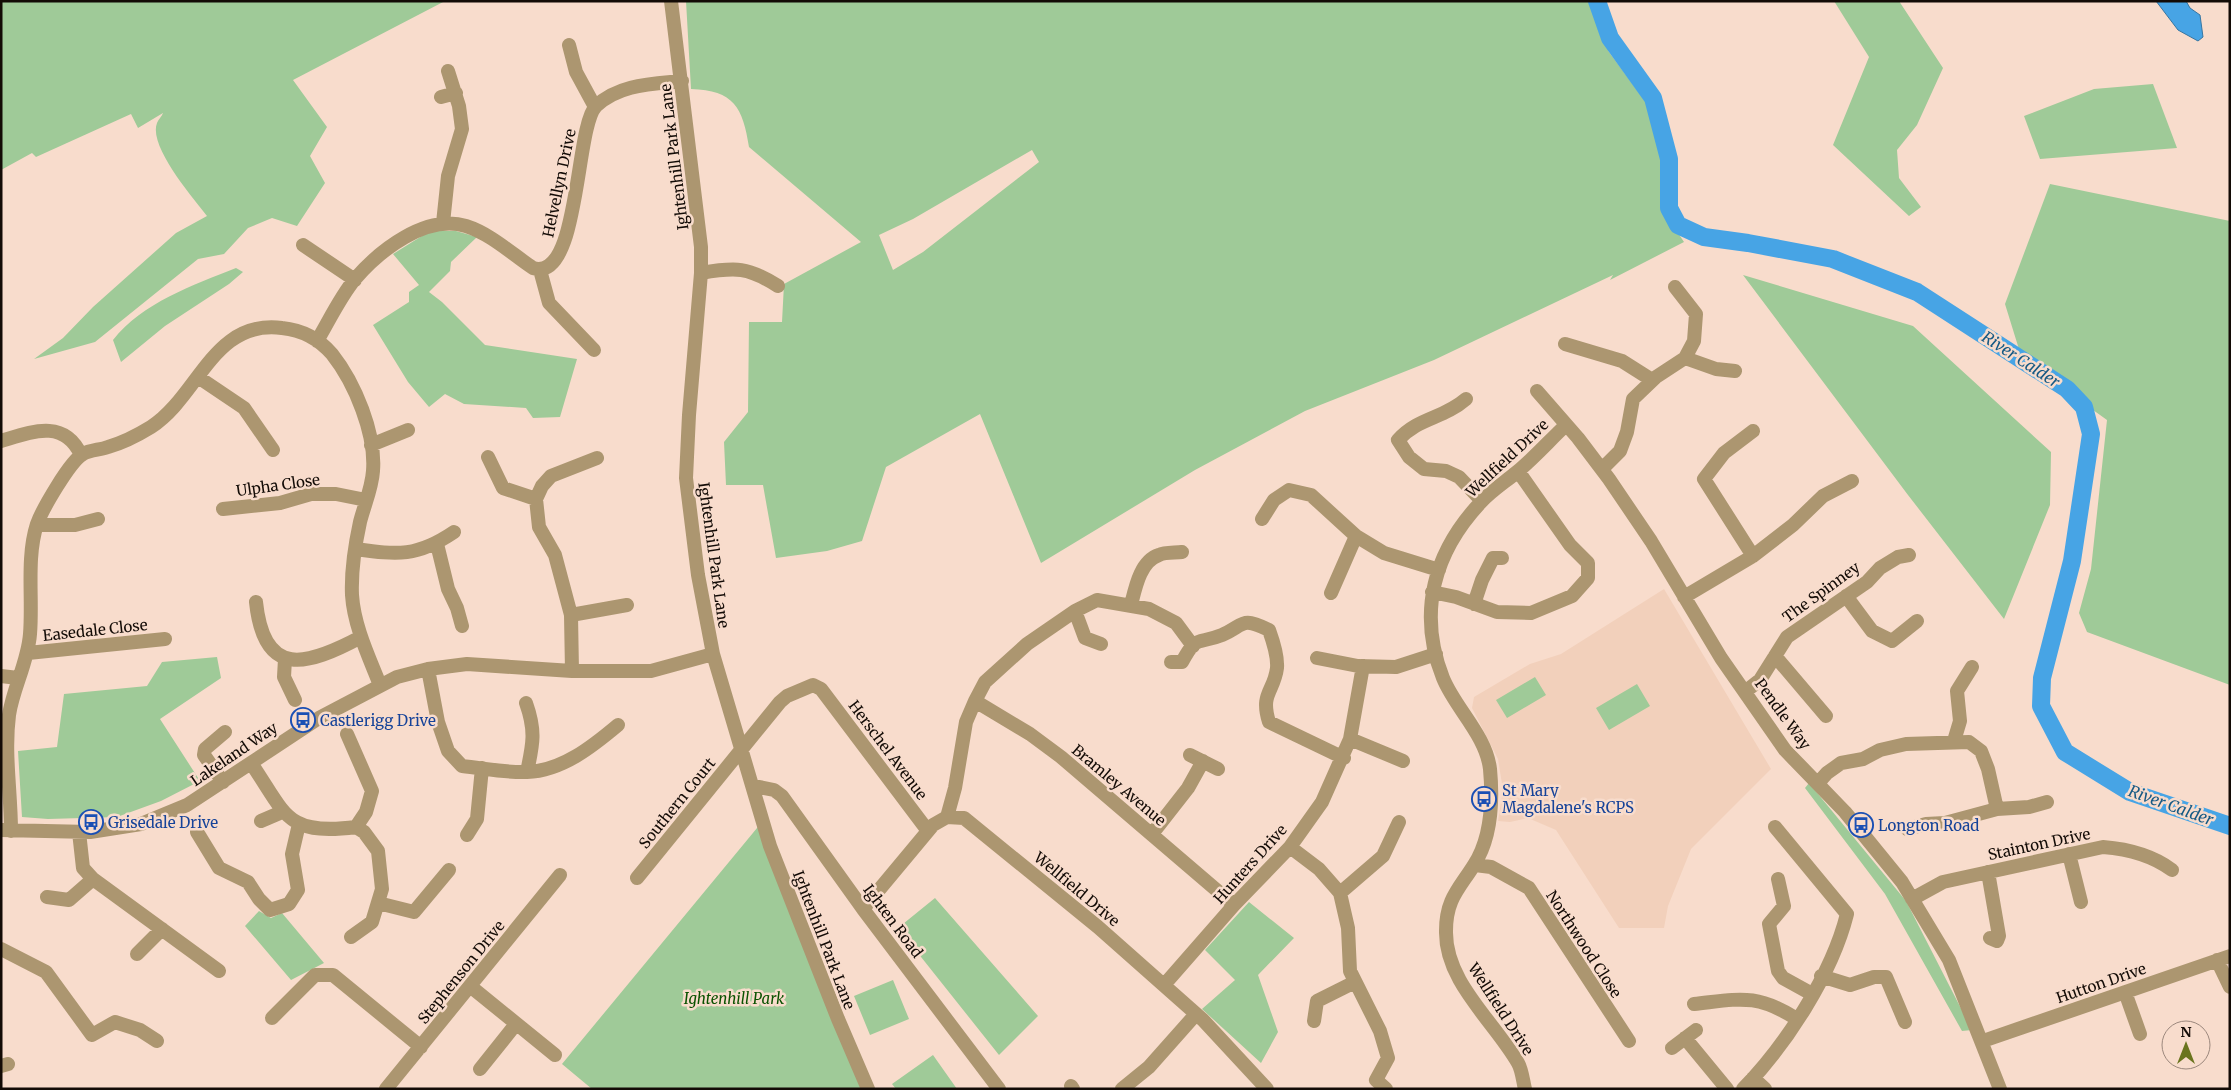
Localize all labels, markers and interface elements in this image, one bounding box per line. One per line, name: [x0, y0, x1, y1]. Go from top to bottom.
street label: Ightenhill Park Lane: [656, 83, 692, 231]
street label: Helvellyn Drive: [538, 127, 580, 239]
water label: River Calder: [1978, 326, 2064, 392]
street label: Wellfield Drive: [1461, 415, 1552, 502]
street label: Ulpha Close: [235, 470, 321, 500]
street label: Ightenhill Park Lane: [694, 481, 734, 629]
street label: The Spinney: [1779, 557, 1864, 626]
street label: Easedale Close: [42, 615, 149, 645]
street label: Pendle Way: [1751, 675, 1815, 753]
street label: Herschel Avenue: [844, 697, 932, 804]
bus stop icon: Castlerigg Drive: [290, 707, 316, 733]
place label: Castlerigg Drive: [320, 711, 436, 730]
street label: Lakeland Way: [187, 718, 281, 790]
street label: Bramley Avenue: [1068, 740, 1170, 830]
street label: Southern Court: [635, 754, 719, 852]
water label: River Calder: [2126, 780, 2217, 830]
place label: St Mary Magdalene's RCPS: [1502, 781, 1634, 817]
bus stop icon: St Mary Magdalene's RCPS: [1471, 786, 1497, 812]
bus stop icon: Grisedale Drive: [78, 809, 104, 835]
bus stop icon: Longton Road: [1848, 812, 1874, 838]
place label: Grisedale Drive: [108, 813, 218, 832]
place label: Longton Road: [1878, 816, 1979, 835]
street label: Hunters Drive: [1209, 820, 1291, 908]
street label: Stainton Drive: [1986, 824, 2092, 864]
street label: Wellfield Drive: [1030, 847, 1124, 930]
street label: Ightenhill Park Lane: [789, 868, 859, 1012]
street label: Ighten Road: [859, 880, 927, 962]
street label: Northwood Close: [1542, 887, 1626, 1001]
street label: Stephenson Drive: [414, 916, 509, 1027]
street label: Wellfield Drive: [1464, 959, 1538, 1059]
street label: Hutton Drive: [2054, 959, 2149, 1007]
park label: Ightenhill Park: [684, 989, 785, 1008]
north arrow: [2161, 1020, 2211, 1070]
text: N: [2180, 1023, 2192, 1041]

